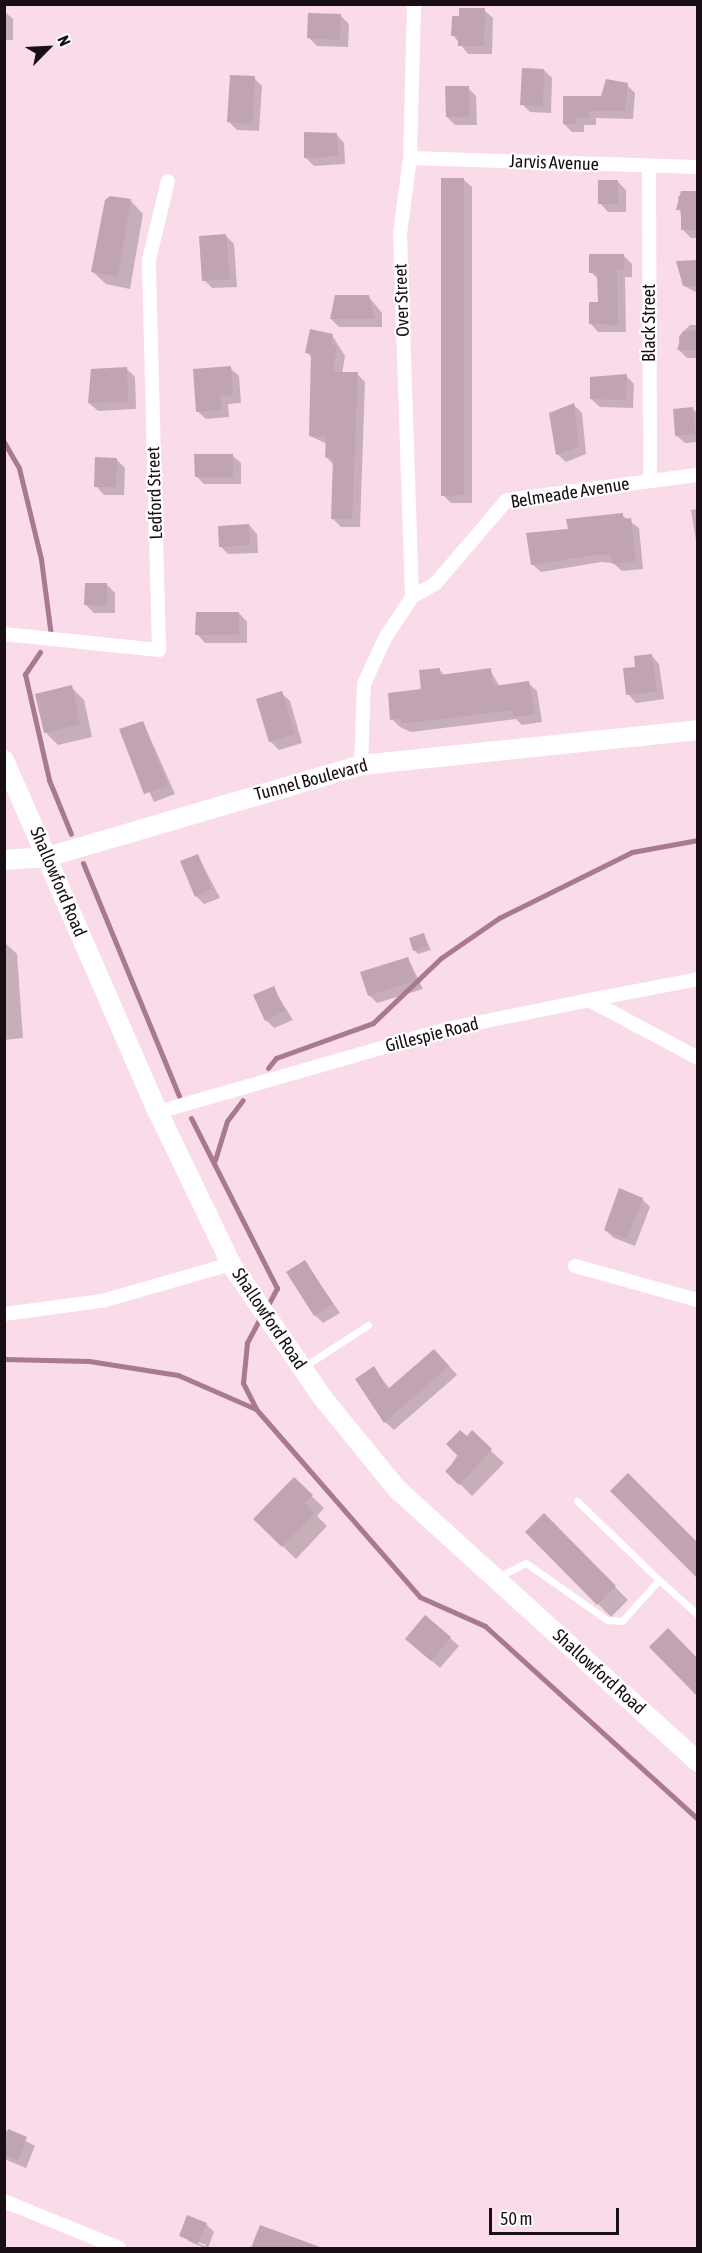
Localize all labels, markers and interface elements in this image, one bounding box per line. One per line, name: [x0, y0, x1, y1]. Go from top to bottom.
north arrow: [18, 18, 78, 78]
text: N: [54, 33, 75, 49]
street label: Jarvis Avenue: [509, 151, 599, 175]
street label: Over Street: [390, 263, 414, 337]
street label: Black Street: [638, 284, 660, 362]
street label: Ledford Street: [143, 446, 167, 540]
street label: Belmeade Avenue: [509, 473, 631, 513]
street label: Tunnel Boulevard: [252, 755, 370, 805]
street label: Shallowford Road: [25, 824, 91, 940]
street label: Gillespie Road: [383, 1013, 481, 1057]
street label: Shallowford Road: [227, 1264, 311, 1374]
street label: Shallowford Road: [548, 1625, 650, 1719]
scale bar: [492, 2196, 622, 2234]
text: 50 m: [500, 2208, 532, 2229]

